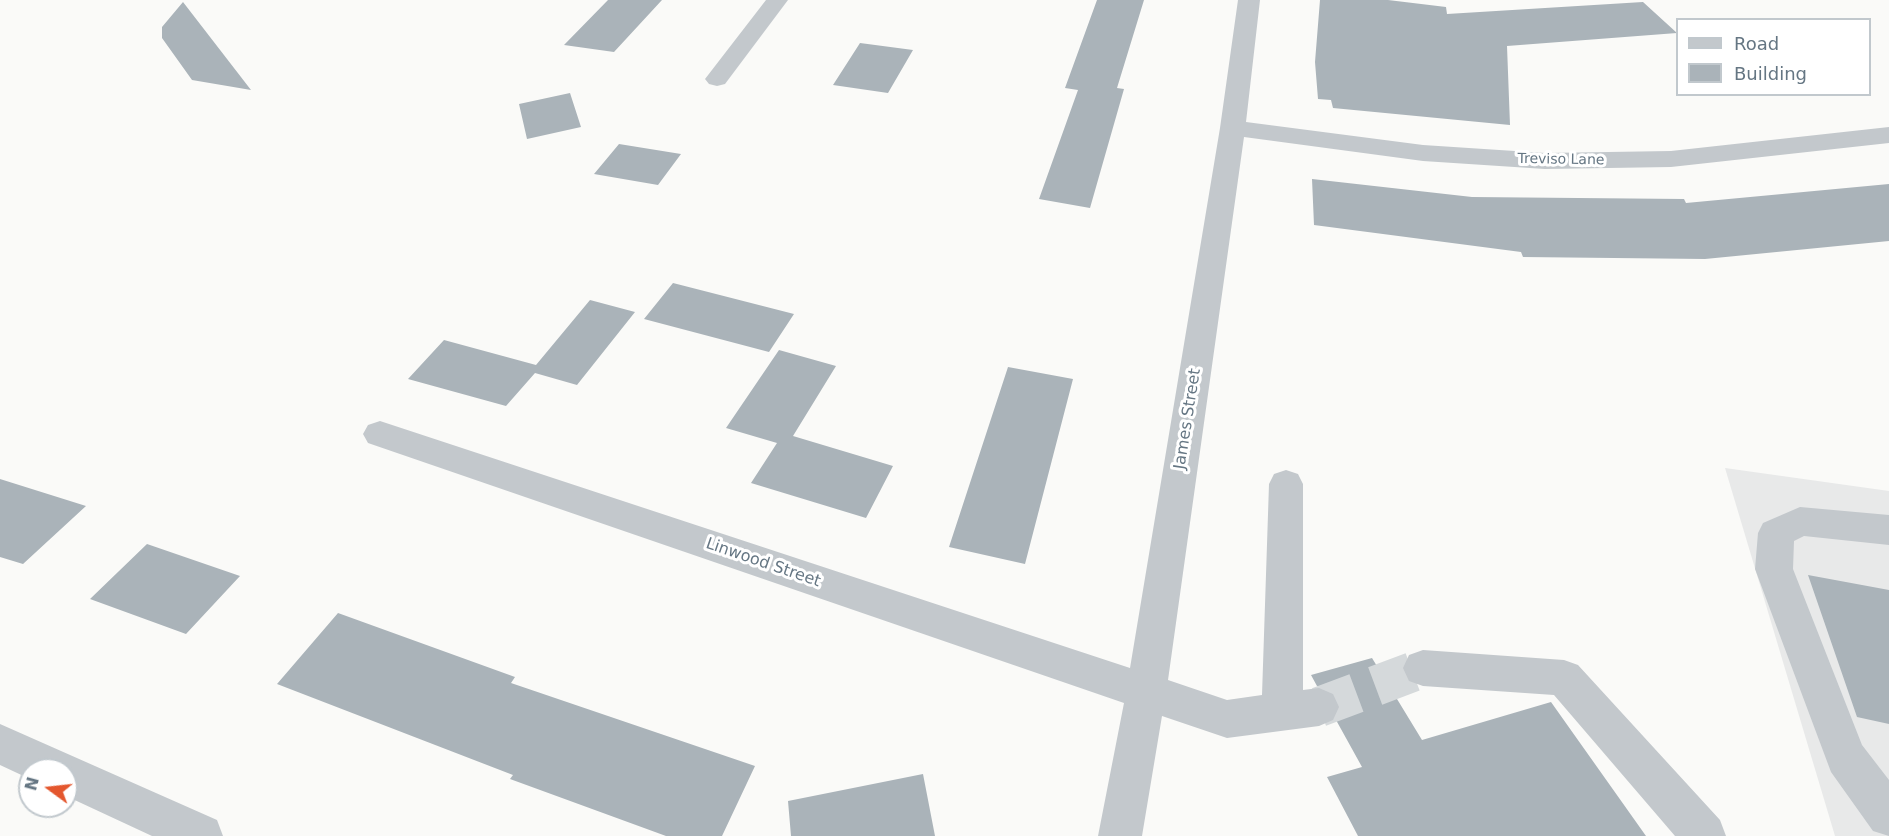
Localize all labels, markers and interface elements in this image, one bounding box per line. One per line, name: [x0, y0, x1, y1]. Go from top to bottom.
legend: [1676, 18, 1871, 96]
text: Road: [1734, 33, 1779, 54]
text: Building: [1734, 63, 1807, 84]
street label: Treviso Lane: [1517, 151, 1605, 169]
street label: James Street: [1171, 367, 1205, 471]
street label: Linwood Street: [703, 534, 823, 592]
north arrow: [18, 758, 78, 818]
text: N: [21, 775, 43, 793]

